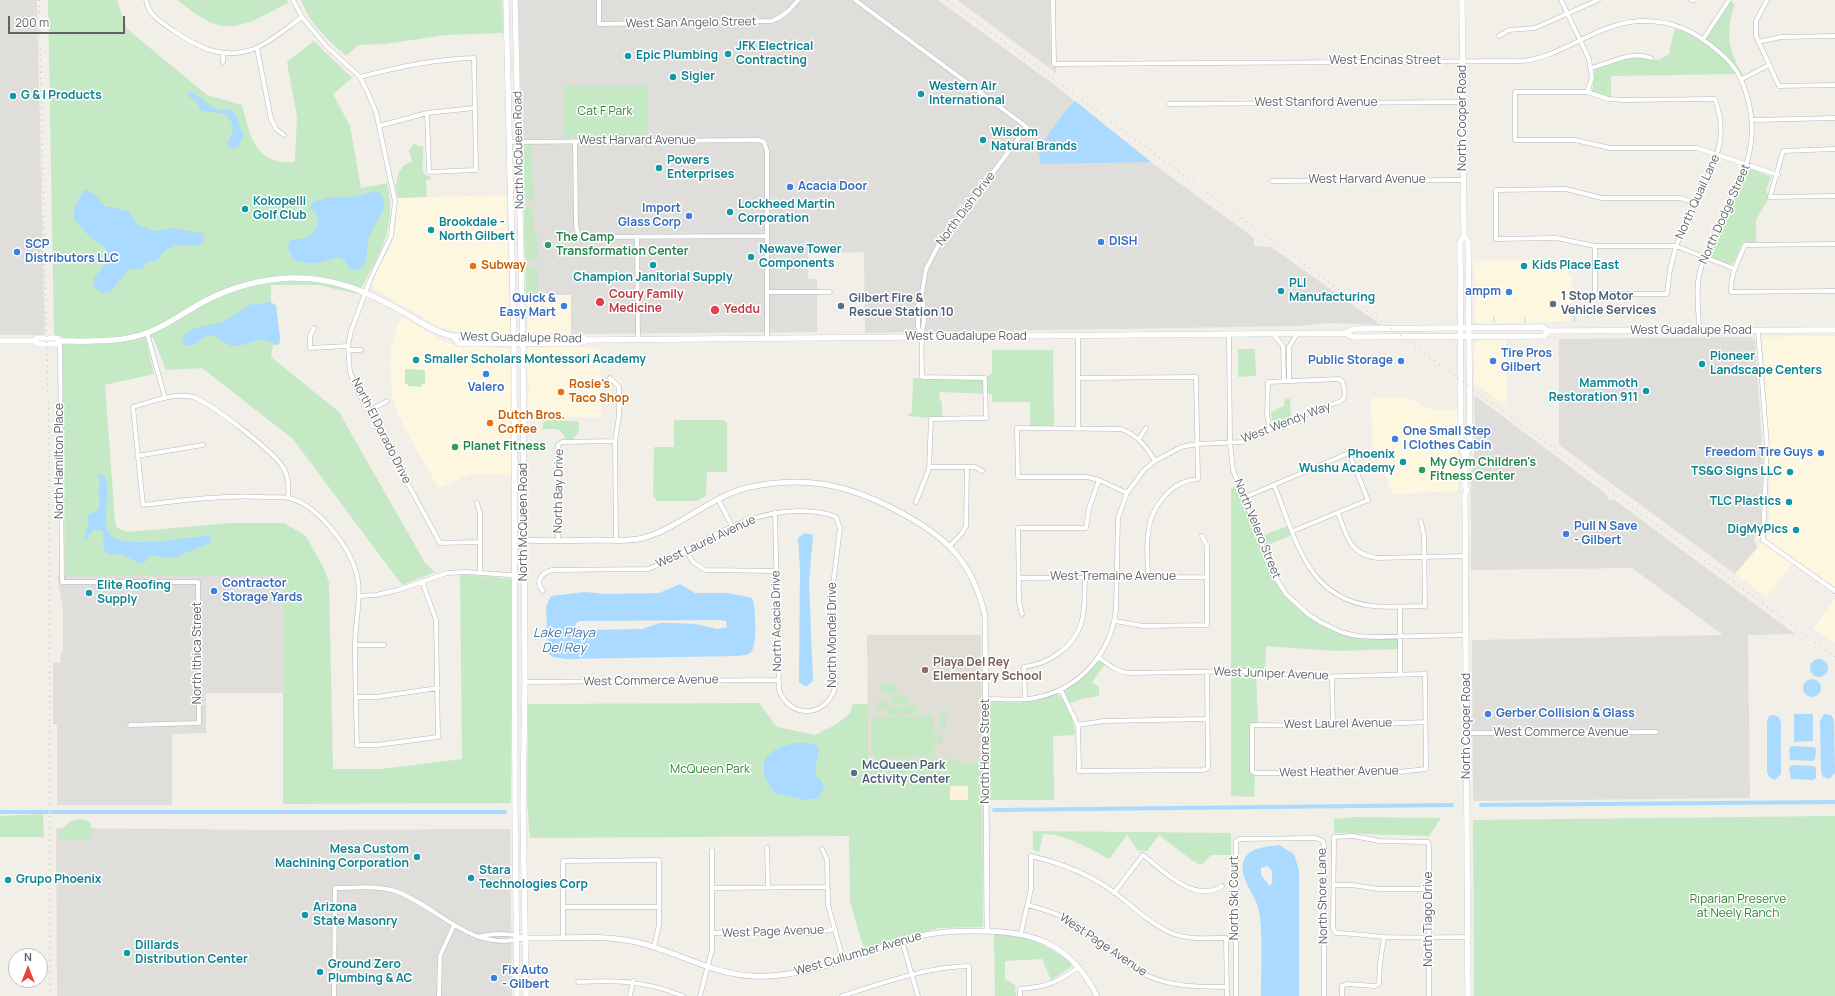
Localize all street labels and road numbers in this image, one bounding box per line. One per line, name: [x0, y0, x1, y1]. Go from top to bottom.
street label: West San Angelo Street: [625, 15, 757, 31]
street label: West Encinas Street: [1329, 54, 1441, 68]
street label: North Cooper Road: [1456, 65, 1470, 171]
street label: North McQueen Road: [511, 91, 527, 209]
street label: West Stanford Avenue: [1255, 96, 1377, 110]
street label: West Harvard Avenue: [578, 134, 696, 148]
street label: North Quail Lane: [1673, 152, 1723, 242]
street label: North Dodge Street: [1696, 162, 1754, 266]
street label: North Dish Drive: [934, 169, 998, 249]
street label: West Harvard Avenue: [1308, 173, 1426, 187]
street label: West Guadalupe Road: [1630, 324, 1752, 338]
street label: West Guadalupe Road: [460, 330, 582, 346]
street label: West Guadalupe Road: [905, 330, 1027, 344]
street label: North El Dorado Drive: [348, 376, 414, 486]
street label: West Wendy Way: [1239, 399, 1333, 447]
street label: North Hamilton Place: [53, 403, 67, 519]
street label: North Bay Drive: [551, 449, 567, 533]
street label: North McQueen Road: [517, 463, 531, 581]
street label: North Velero Street: [1230, 477, 1284, 581]
street label: West Laurel Avenue: [654, 513, 758, 571]
street label: North Acacia Drive: [769, 570, 785, 672]
street label: West Tremaine Avenue: [1050, 570, 1176, 584]
street label: North Mondel Drive: [826, 582, 840, 688]
street label: North Ithica Street: [191, 602, 205, 704]
street label: West Juniper Avenue: [1213, 665, 1329, 683]
street label: West Commerce Avenue: [583, 673, 719, 689]
street label: North Cooper Road: [1460, 673, 1474, 779]
street label: North Horne Street: [979, 698, 993, 804]
street label: West Laurel Avenue: [1284, 716, 1392, 732]
street label: West Commerce Avenue: [1493, 726, 1629, 740]
street label: West Heather Avenue: [1279, 764, 1399, 780]
street label: North Shore Lane: [1315, 848, 1331, 944]
street label: North Ski Court: [1228, 856, 1242, 940]
street label: North Tiago Drive: [1422, 871, 1436, 967]
street label: West Page Avenue: [1057, 910, 1149, 980]
street label: West Page Avenue: [722, 923, 824, 941]
street label: West Cullumber Avenue: [793, 929, 923, 979]

